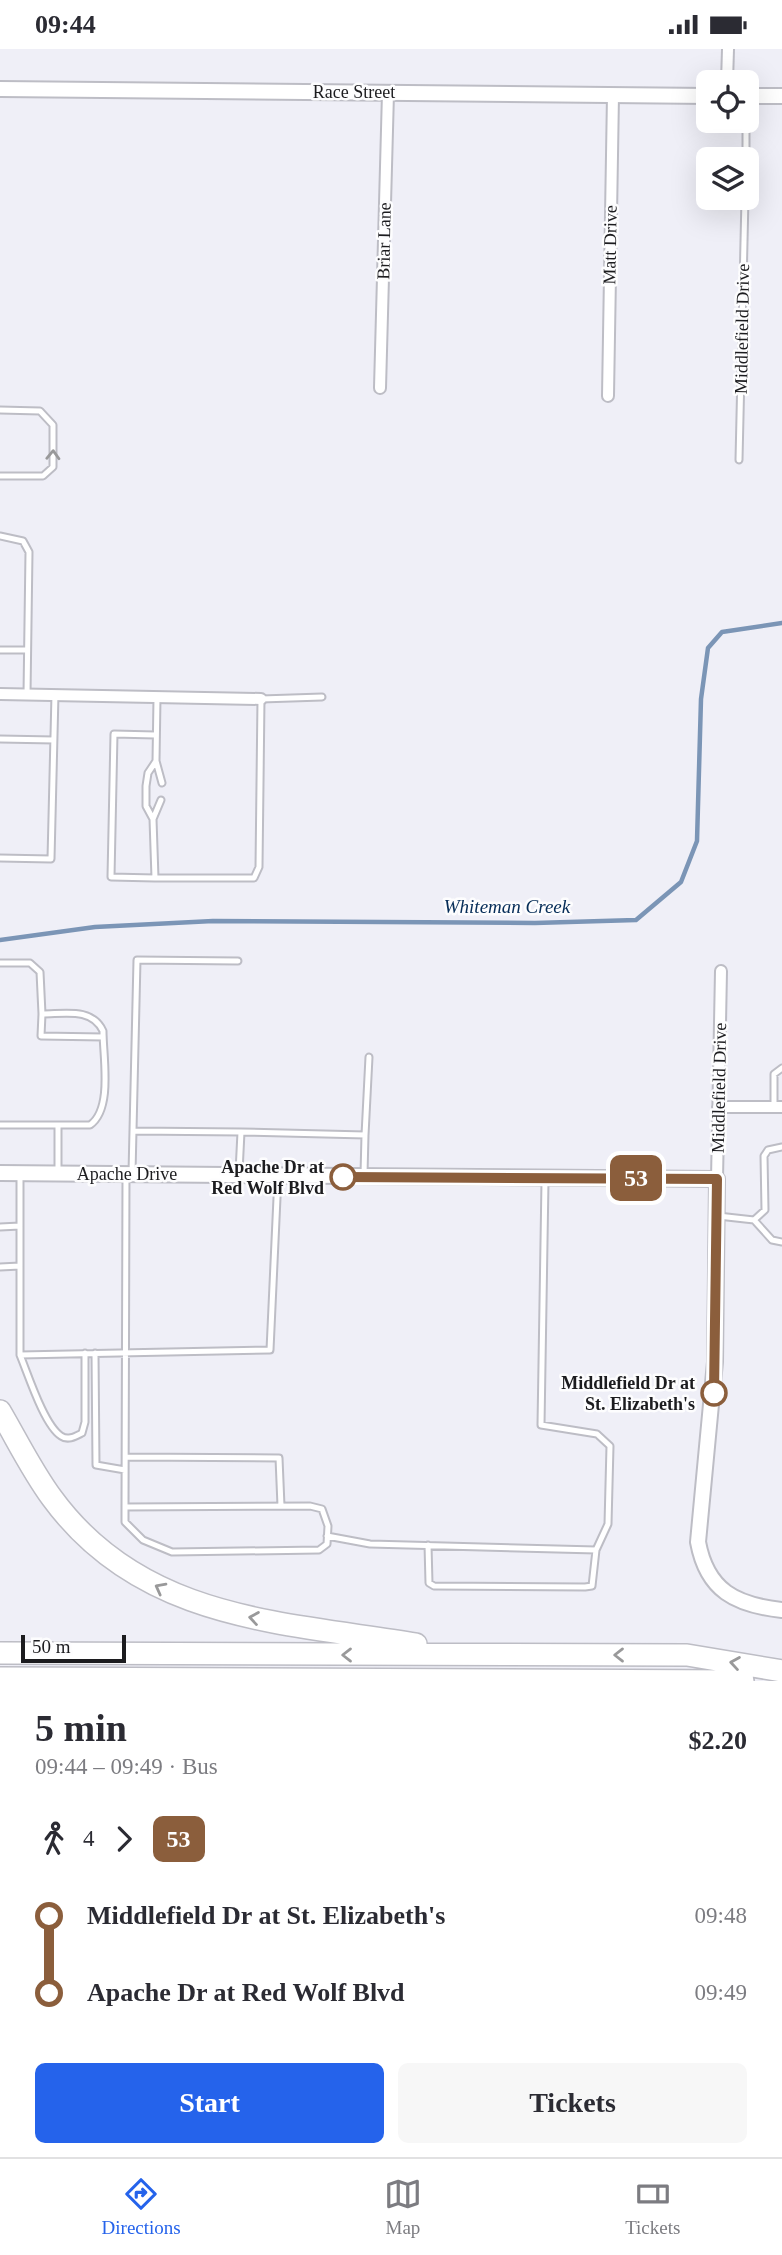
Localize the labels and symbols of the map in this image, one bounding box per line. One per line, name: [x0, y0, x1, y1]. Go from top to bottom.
street label: Race Street: [313, 82, 395, 102]
street label: Briar Lane: [373, 202, 395, 280]
street label: Matt Drive: [599, 205, 621, 285]
street label: Middlefield Drive: [731, 264, 753, 394]
one-way arrow: [45, 450, 60, 461]
water label: Whiteman Creek: [444, 896, 571, 917]
street label: Middlefield Drive: [708, 1023, 730, 1153]
line badge: 53: [604, 1155, 668, 1201]
place label: Apache Dr at Red Wolf Blvd: [211, 1157, 324, 1198]
street label: Apache Drive: [77, 1164, 177, 1184]
marker: Apache Dr at Red Wolf Blvd: [330, 1164, 356, 1190]
place label: Middlefield Dr at St. Elizabeth's: [561, 1373, 695, 1414]
marker: Middlefield Dr at St. Elizabeth's: [701, 1380, 727, 1406]
one-way arrow: [155, 1583, 167, 1597]
one-way arrow: [248, 1611, 260, 1626]
scale bar: [21, 1632, 126, 1664]
one-way arrow: [342, 1647, 352, 1663]
one-way arrow: [613, 1647, 624, 1663]
one-way arrow: [729, 1656, 741, 1671]

